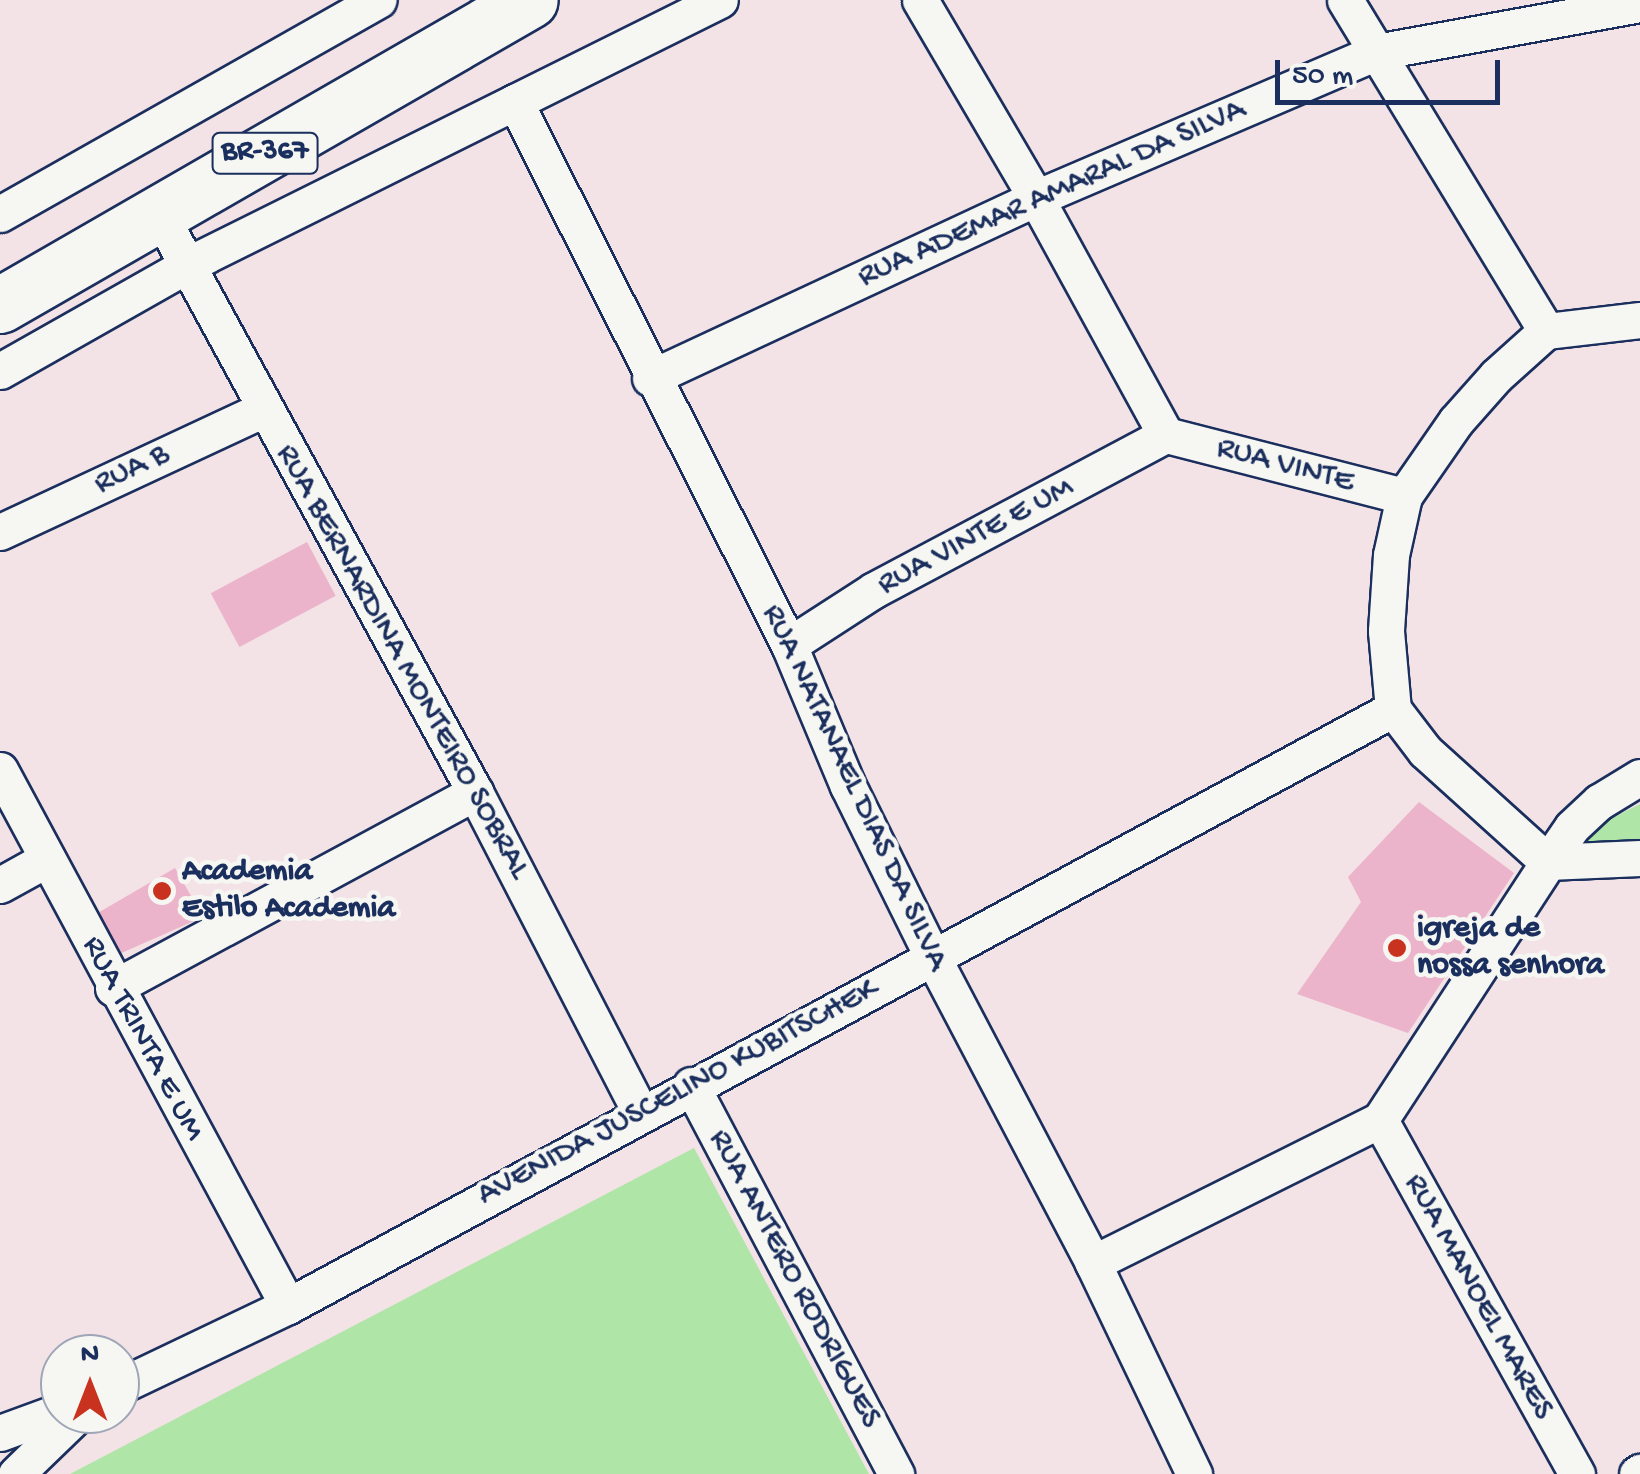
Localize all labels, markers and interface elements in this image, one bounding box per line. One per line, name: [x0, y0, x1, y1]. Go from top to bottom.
scale bar: [1280, 40, 1505, 102]
text: 50 m: [1292, 60, 1353, 95]
street label: RUA ADEMAR AMARAL DA SILVA: [852, 91, 1252, 297]
road number: BR-367: [210, 128, 320, 178]
street label: RUA VINTE: [1212, 429, 1358, 503]
street label: RUA B: [89, 436, 175, 504]
street label: RUA BERNARDINA MONTEIRO SOBRAL: [266, 438, 538, 886]
street label: RUA VINTE E UM: [872, 469, 1080, 605]
street label: RUA NATANAEL DIAS DA SILVA: [752, 599, 956, 977]
place label: Academia Estilo Academia: [182, 854, 395, 929]
marker: Academia Estilo Academia: [151, 880, 173, 902]
place label: igreja de nossa senhora: [1417, 911, 1604, 986]
street label: RUA TRINTA E UM: [72, 930, 212, 1148]
marker: igreja de nossa senhora: [1386, 937, 1408, 959]
street label: AVENIDA JUSCELINO KUBITSCHEK: [471, 971, 885, 1215]
street label: RUA ANTERO RODRIGUES: [699, 1123, 889, 1435]
street label: RUA MANOEL MARES: [1395, 1168, 1561, 1426]
north arrow: [40, 1334, 140, 1434]
text: N: [81, 1339, 99, 1372]

